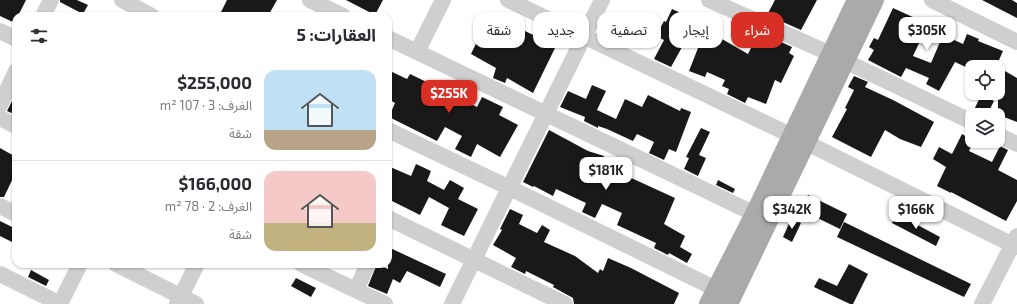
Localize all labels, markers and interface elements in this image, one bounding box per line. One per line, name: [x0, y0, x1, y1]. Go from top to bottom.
chip: شقة: [473, 12, 525, 48]
chip: جديد: [533, 12, 589, 48]
chip: تصفية: [597, 12, 661, 48]
chip: إيجار: [669, 12, 723, 48]
chip: شراء: [731, 12, 784, 48]
pin: $305K: [899, 17, 955, 51]
text: $305K: [908, 22, 946, 38]
text: العقارات: 5: [297, 24, 376, 44]
icon: filters: [28, 25, 50, 47]
map controls: [965, 60, 1005, 148]
button: locate: [965, 60, 1005, 100]
text: $255,000: [177, 72, 252, 92]
pin: $255K: [421, 80, 477, 114]
text: $255K: [430, 85, 468, 101]
icon: home: [296, 86, 344, 134]
text: الغرف: 3 · 107 m²: [160, 97, 252, 113]
button: layers: [965, 108, 1005, 148]
text: شقة: [229, 125, 252, 141]
pin: $181K: [578, 157, 634, 191]
text: $181K: [588, 162, 624, 178]
text: $166,000: [178, 173, 252, 193]
icon: home: [296, 187, 344, 235]
pin: $342K: [764, 196, 820, 230]
pin: $166K: [888, 196, 944, 230]
text: الغرف: 2 · 78 m²: [165, 198, 252, 214]
text: $342K: [773, 201, 812, 217]
text: $166K: [898, 201, 934, 217]
text: شقة: [229, 226, 252, 242]

